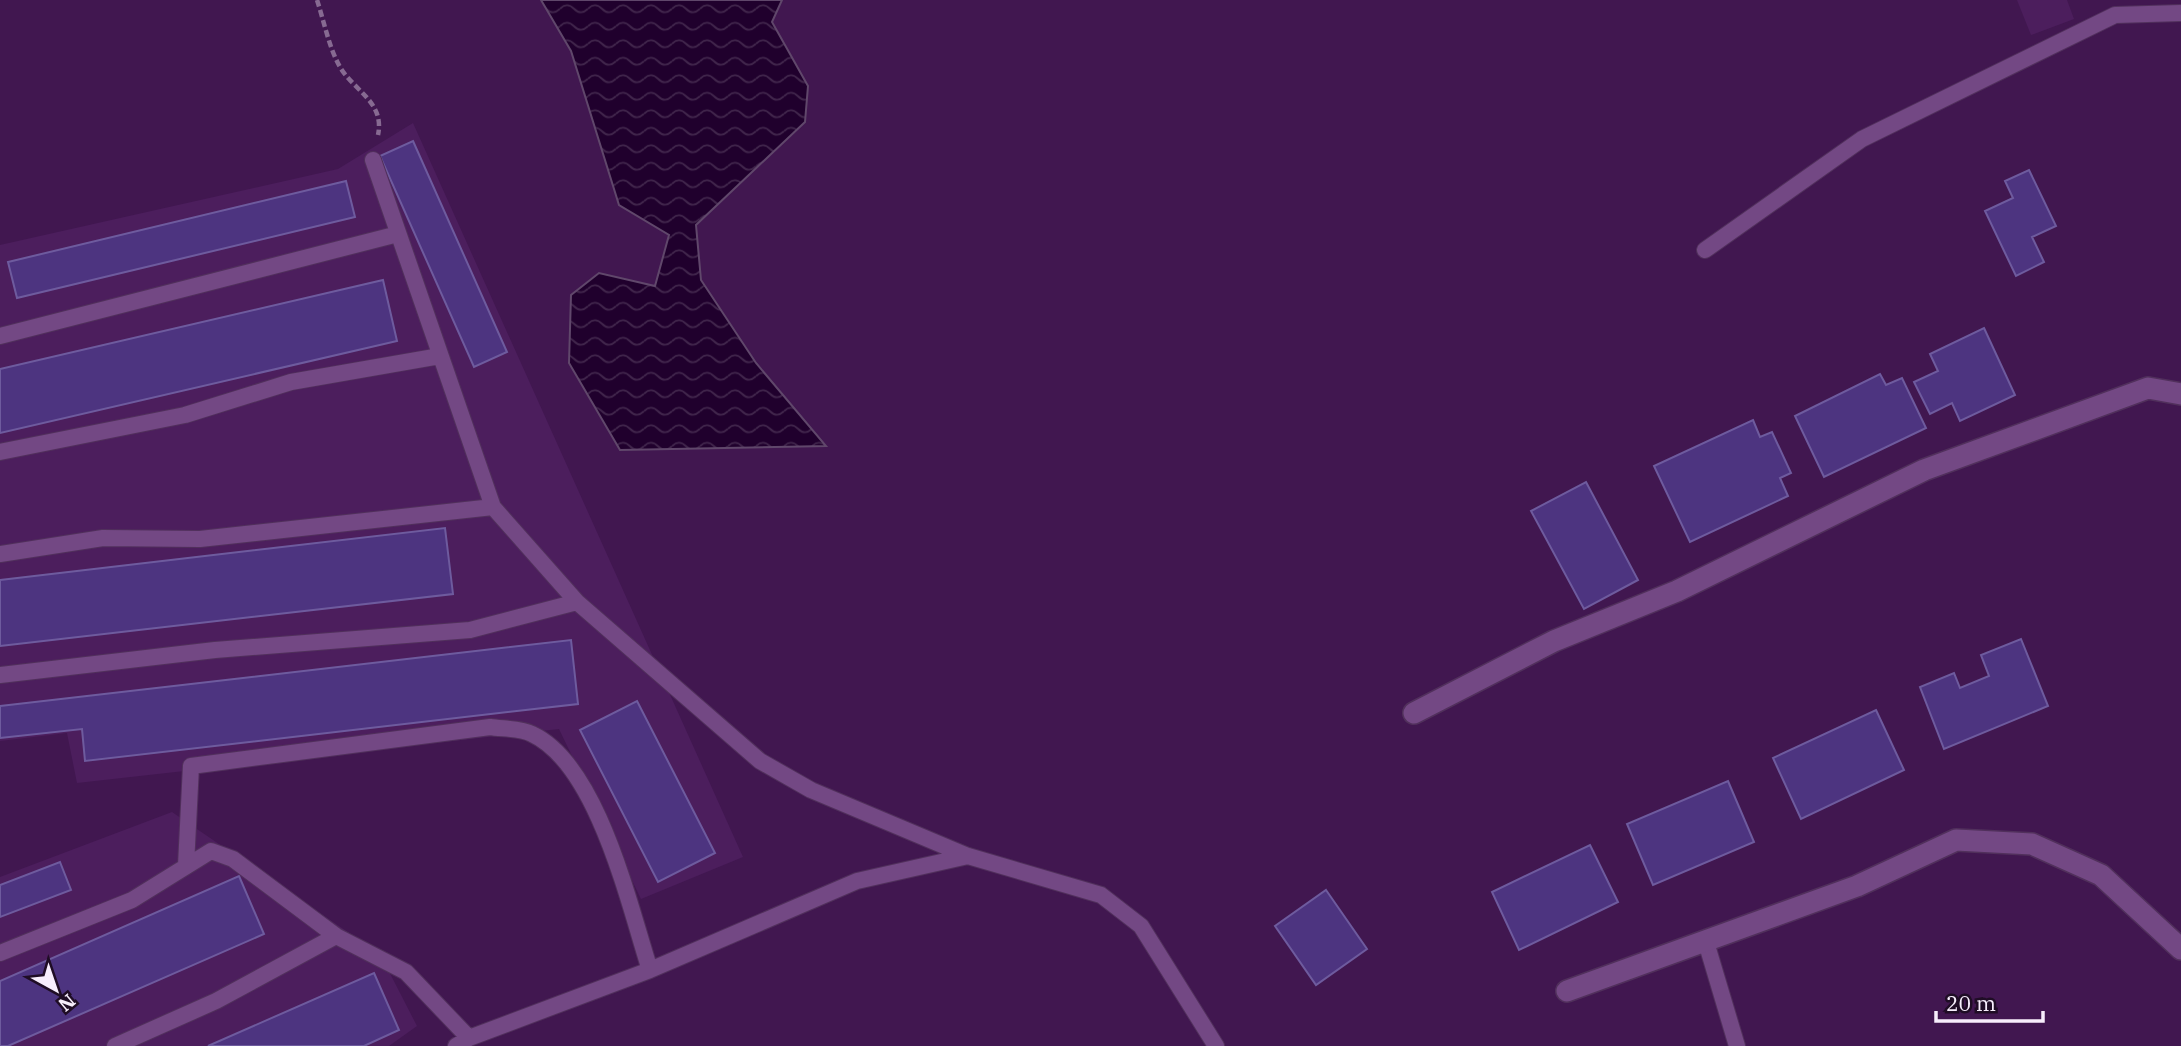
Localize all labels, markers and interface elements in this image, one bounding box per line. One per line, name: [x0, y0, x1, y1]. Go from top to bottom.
north arrow: [21, 955, 91, 1025]
scale bar: [1936, 979, 2043, 1023]
text: N: [53, 989, 80, 1017]
text: 20 m: [1946, 989, 1996, 1017]

